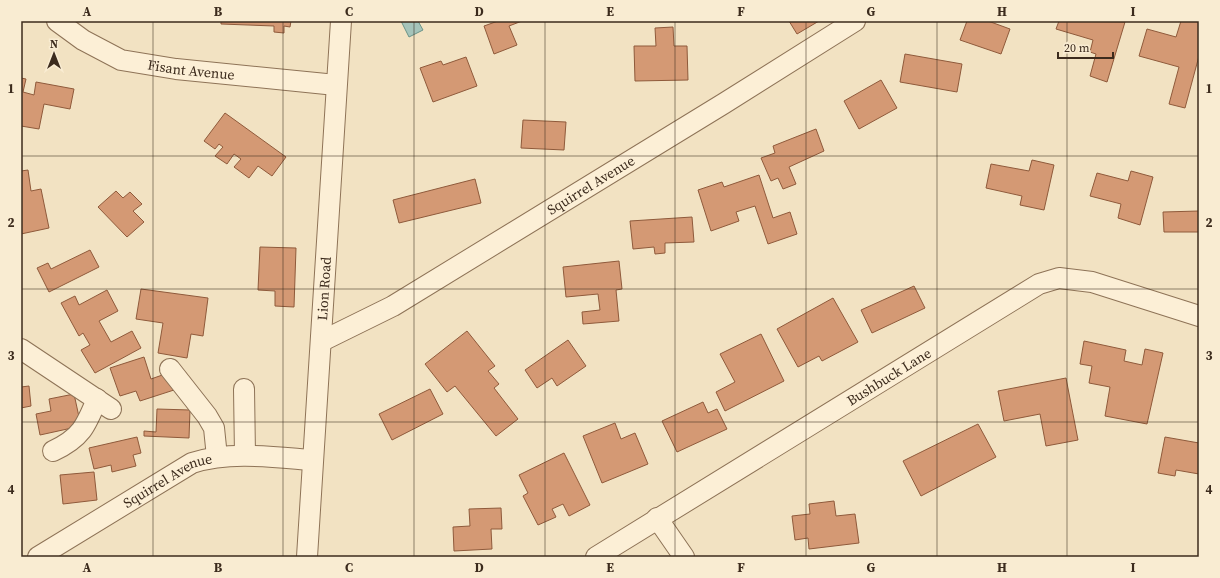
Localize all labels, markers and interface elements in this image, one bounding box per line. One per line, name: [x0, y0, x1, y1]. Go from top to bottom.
text: A: [83, 3, 92, 20]
text: B: [214, 3, 223, 20]
text: C: [345, 3, 353, 20]
text: D: [474, 3, 484, 20]
text: E: [606, 3, 614, 20]
text: F: [737, 3, 745, 20]
text: G: [867, 3, 876, 20]
text: H: [997, 3, 1007, 20]
text: I: [1130, 3, 1136, 20]
north arrow: [34, 34, 74, 74]
scale bar: [1058, 34, 1113, 60]
text: N: [50, 37, 58, 52]
text: 20 m: [1064, 40, 1090, 56]
street label: Fisant Avenue: [146, 55, 236, 85]
text: 1: [7, 80, 15, 97]
text: 1: [1205, 80, 1213, 97]
street label: Squirrel Avenue: [543, 150, 638, 219]
text: 2: [7, 214, 15, 231]
text: 2: [1205, 214, 1213, 231]
street label: Lion Road: [312, 256, 336, 321]
street label: Bushbuck Lane: [843, 343, 935, 410]
text: 3: [7, 347, 15, 364]
text: 3: [1205, 347, 1213, 364]
street label: Squirrel Avenue: [119, 448, 214, 513]
text: 4: [7, 481, 15, 498]
text: 4: [1205, 481, 1213, 498]
text: A: [83, 559, 92, 576]
text: B: [214, 559, 223, 576]
text: C: [345, 559, 353, 576]
text: D: [474, 559, 484, 576]
text: E: [606, 559, 614, 576]
text: F: [737, 559, 745, 576]
text: G: [867, 559, 876, 576]
text: H: [997, 559, 1007, 576]
text: I: [1130, 559, 1136, 576]

